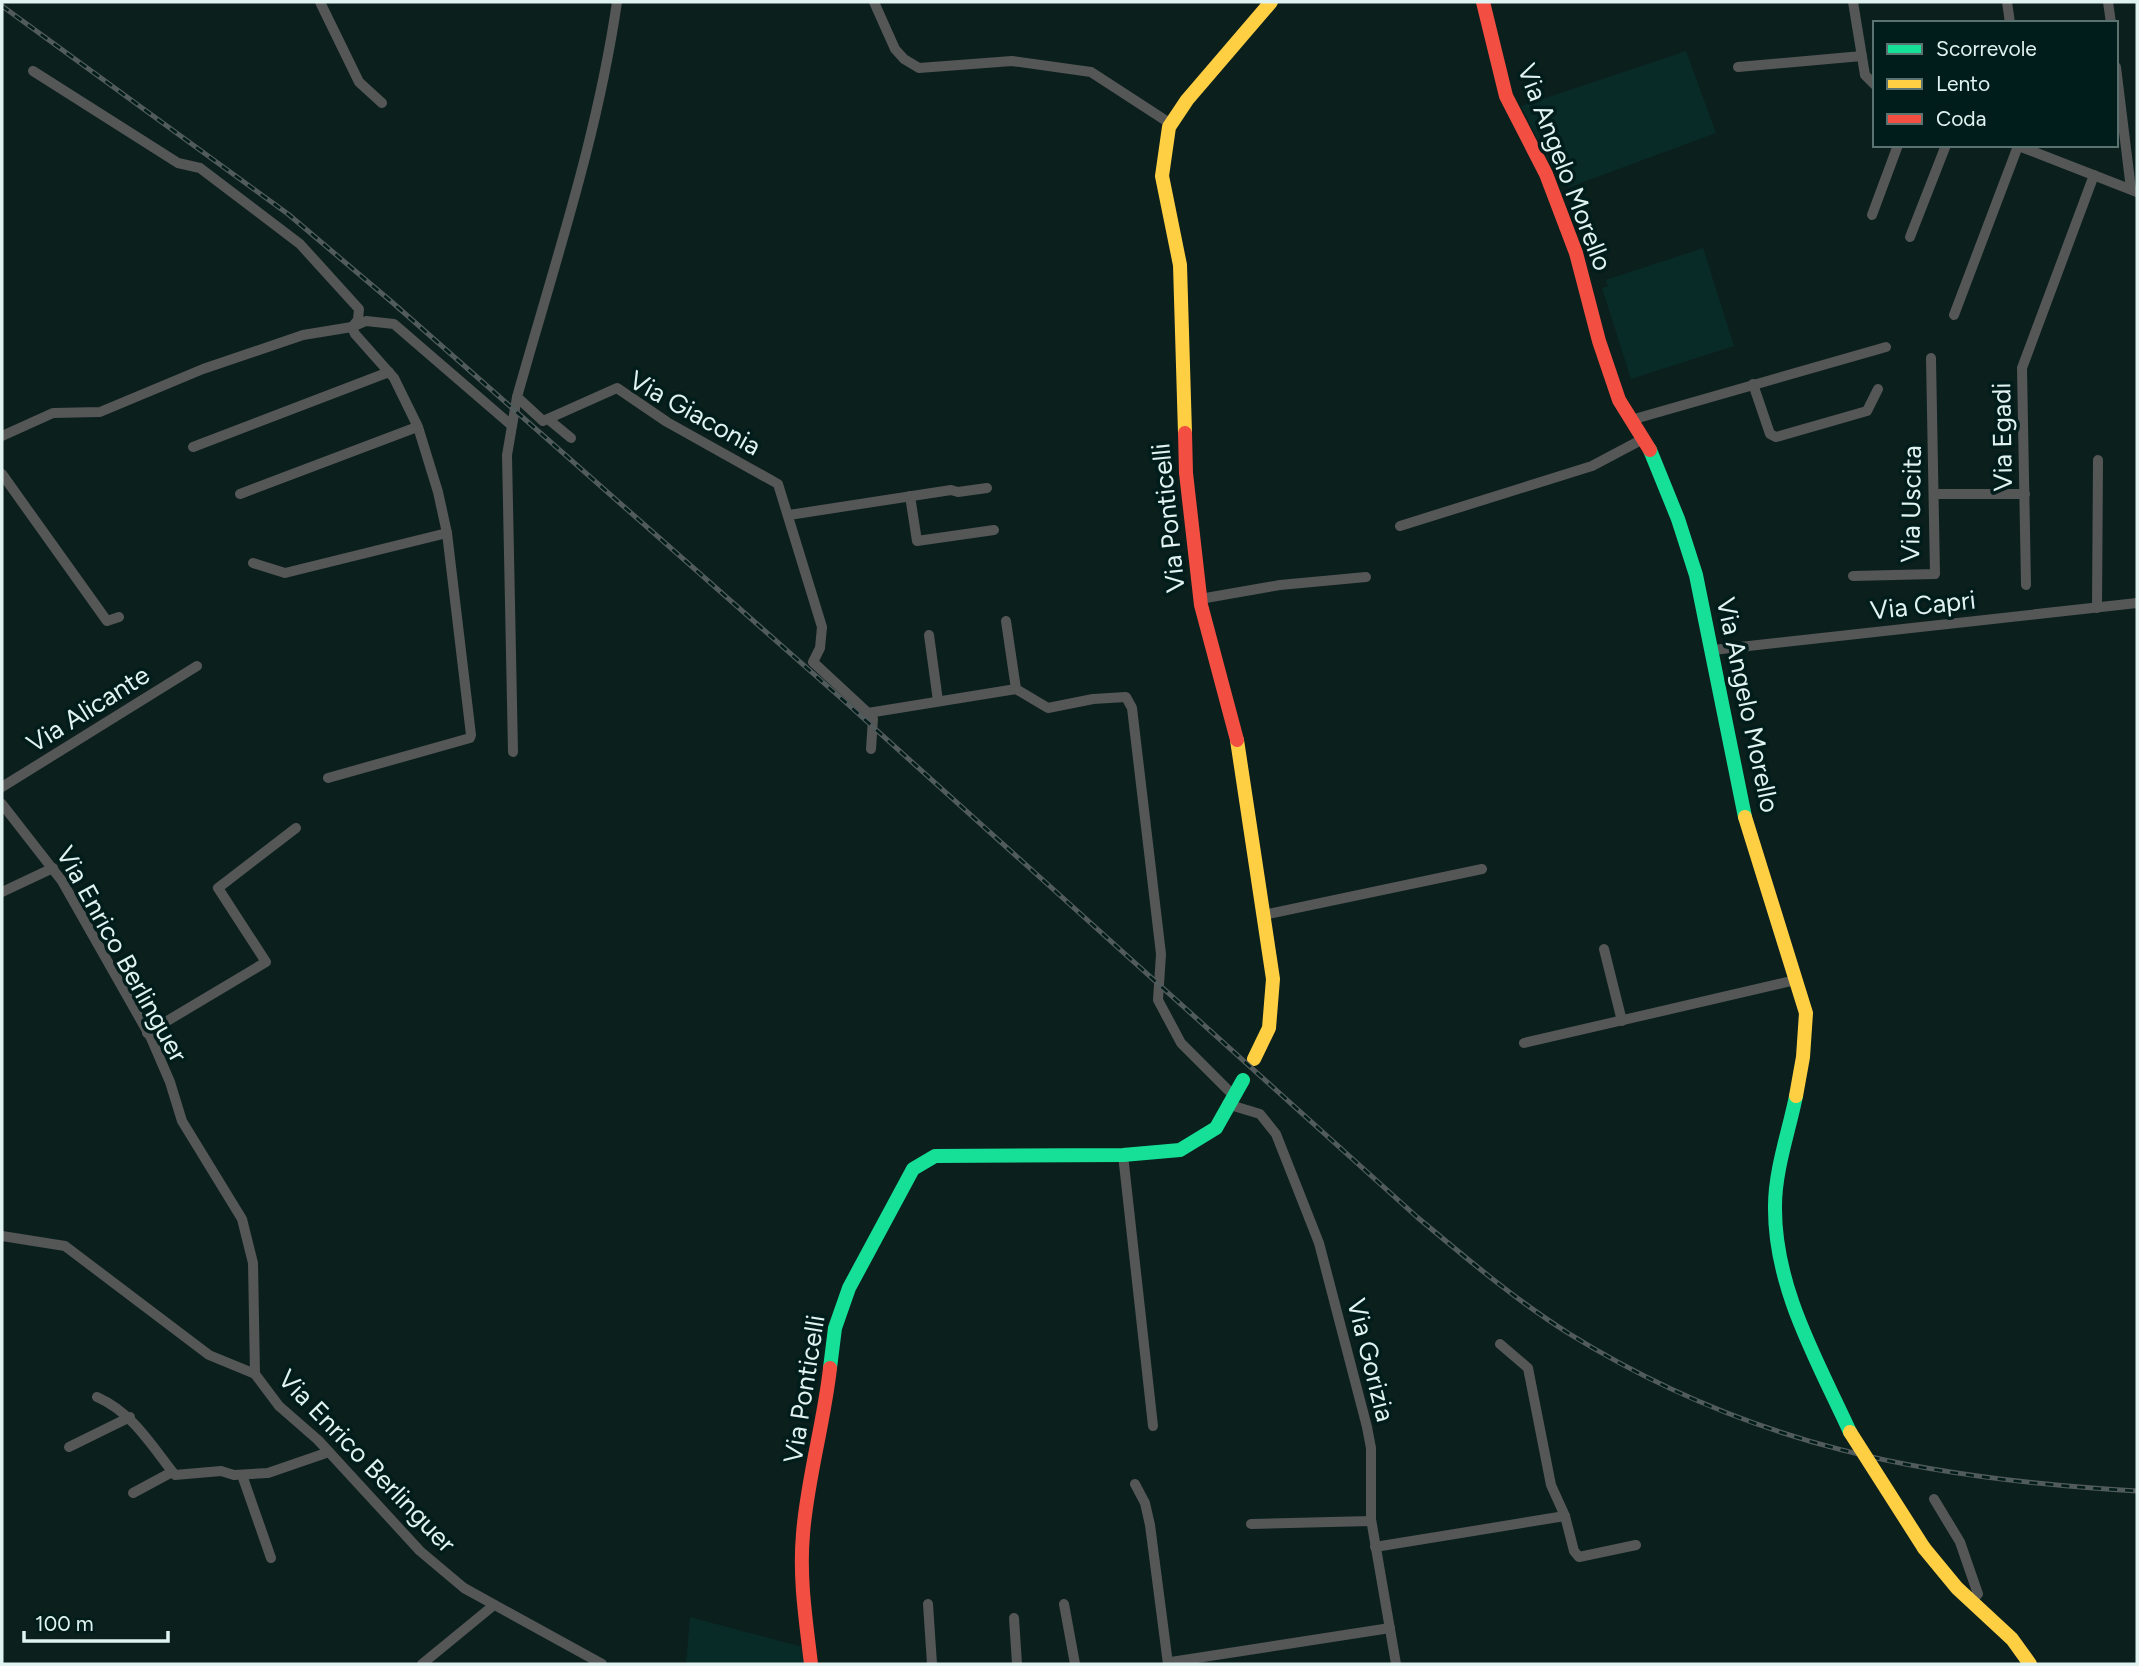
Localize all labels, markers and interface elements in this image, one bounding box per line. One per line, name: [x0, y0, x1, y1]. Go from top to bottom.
legend: [1873, 21, 2118, 147]
text: Scorrevole: [1936, 36, 2037, 61]
street label: Via Angelo Morello: [1511, 59, 1619, 275]
text: Lento: [1936, 71, 1990, 96]
text: Coda: [1936, 106, 1986, 131]
street label: Via Giaconia: [624, 364, 766, 462]
street label: Via Egadi: [1985, 382, 2019, 492]
street label: Via Ponticelli: [1144, 442, 1192, 594]
street label: Via Uscita: [1894, 445, 1928, 563]
street label: Via Capri: [1869, 584, 1977, 626]
street label: Via Angelo Morello: [1710, 595, 1786, 815]
street label: Via Alicante: [21, 659, 155, 759]
street label: Via Enrico Berlinguer: [49, 840, 195, 1068]
street label: Via Gorizia: [1340, 1295, 1402, 1425]
street label: Via Ponticelli: [776, 1313, 832, 1465]
street label: Via Enrico Berlinguer: [271, 1363, 463, 1559]
scale bar: [24, 1600, 168, 1644]
text: 100 m: [35, 1611, 94, 1636]

